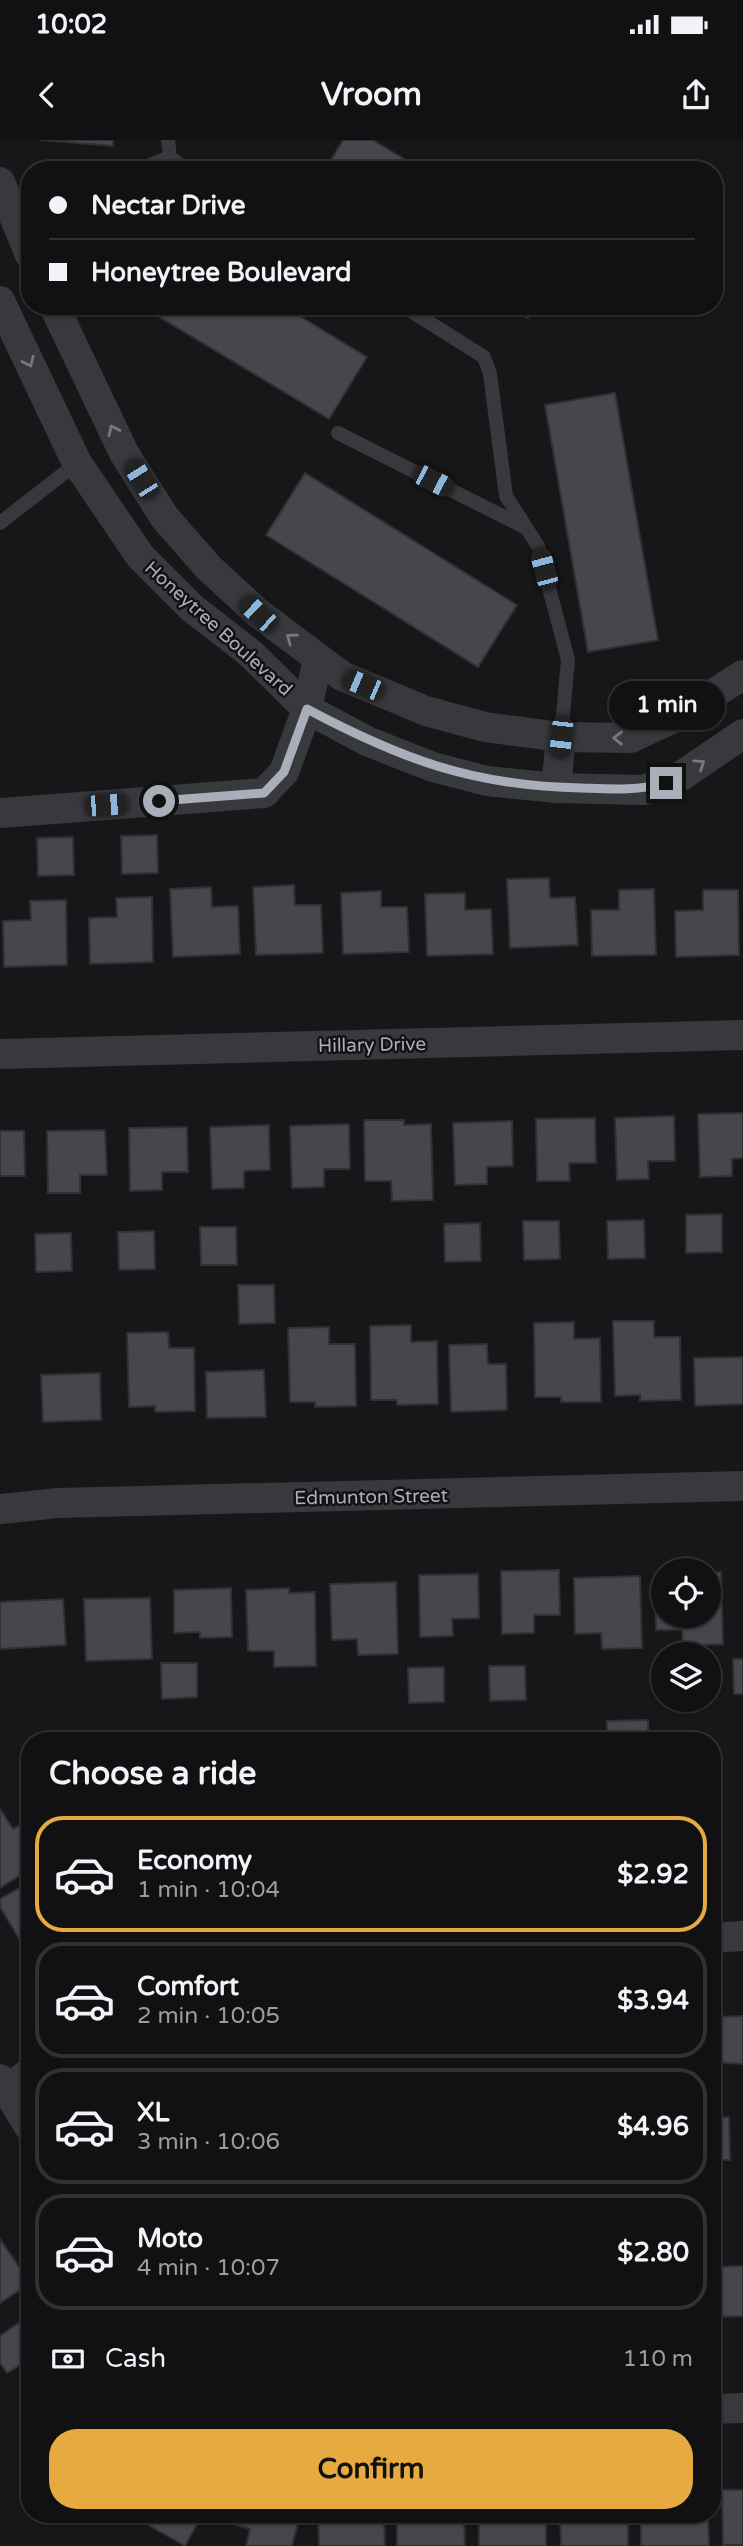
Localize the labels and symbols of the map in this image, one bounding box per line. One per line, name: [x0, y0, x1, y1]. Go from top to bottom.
one-way arrow: [21, 355, 35, 367]
one-way arrow: [108, 425, 122, 437]
car: [121, 456, 162, 502]
car: [410, 462, 457, 500]
car: [529, 546, 560, 592]
street label: Honeytree Boulevard: [140, 557, 296, 701]
car: [236, 592, 281, 636]
one-way arrow: [286, 634, 298, 647]
car: [340, 667, 387, 703]
callout: 1 min: [608, 682, 724, 730]
car: [549, 715, 574, 759]
one-way arrow: [613, 730, 623, 746]
one-way arrow: [692, 759, 705, 772]
route end: [650, 767, 682, 799]
route start: [143, 785, 175, 817]
car: [85, 793, 128, 817]
street label: Hillary Drive: [318, 1033, 426, 1057]
street label: Edmunton Street: [294, 1485, 448, 1509]

